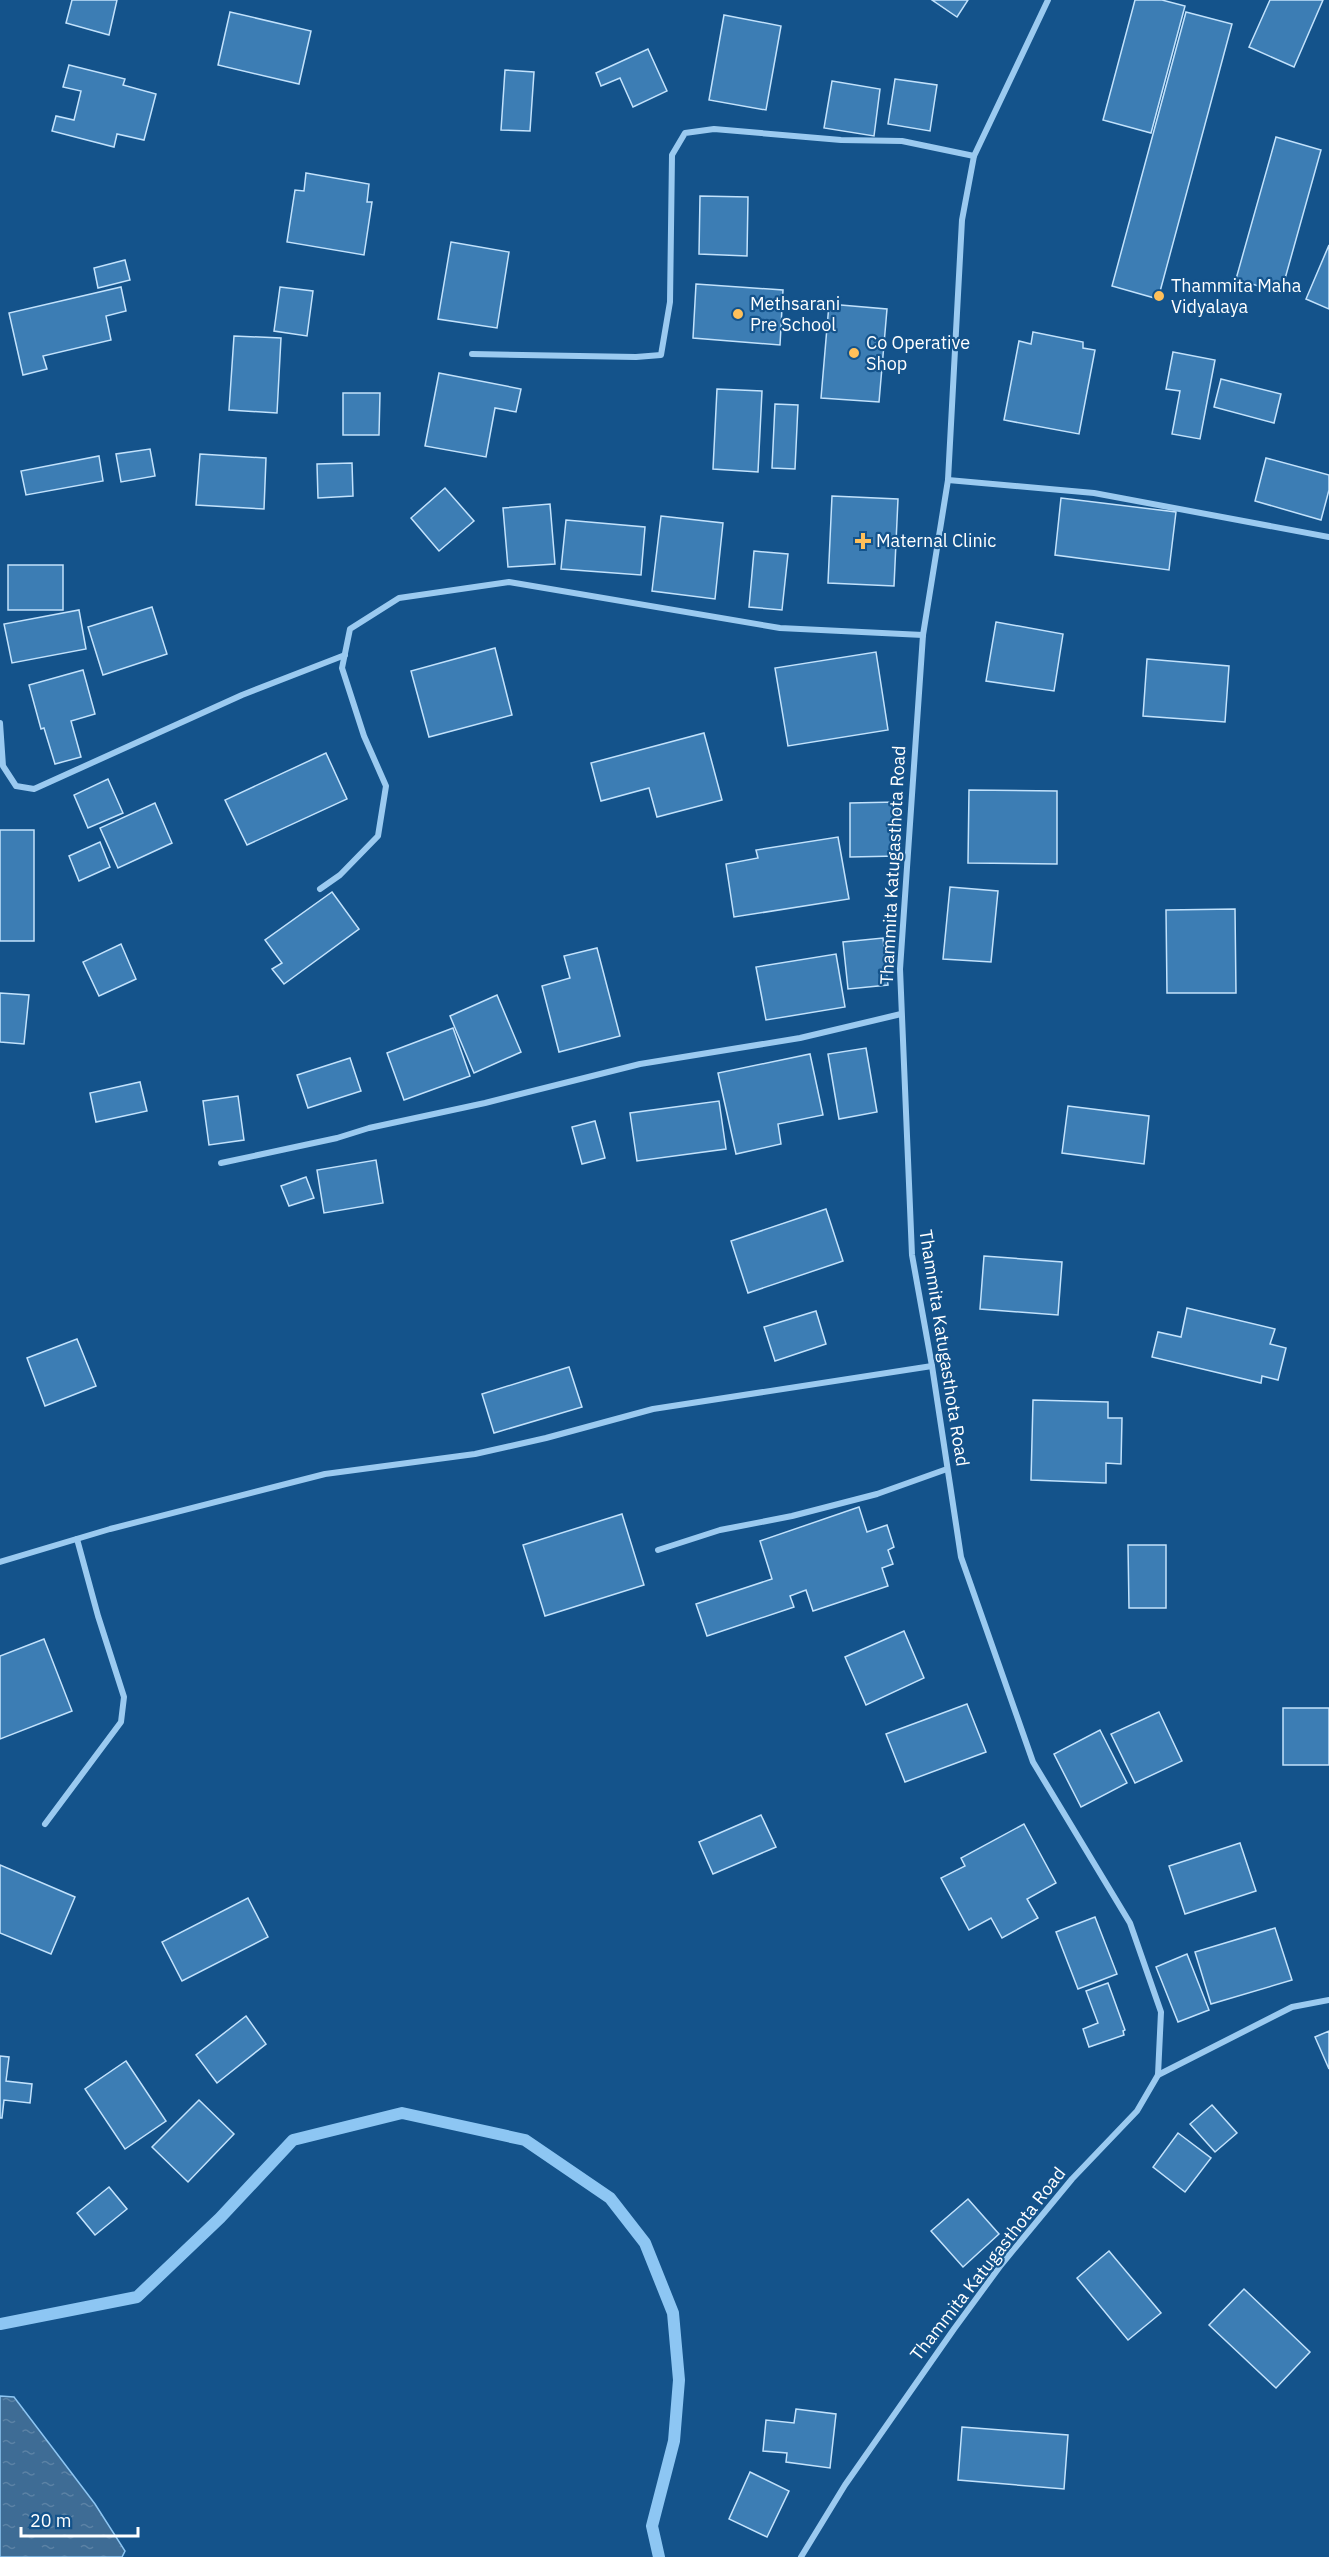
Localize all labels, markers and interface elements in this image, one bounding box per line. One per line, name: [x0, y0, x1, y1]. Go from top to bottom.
place label: Thammita Maha Vidyalaya: [1171, 274, 1302, 318]
marker: Thammita Maha Vidyalaya: [1152, 289, 1166, 303]
place label: Methsarani Pre School: [750, 292, 840, 336]
marker: Methsarani Pre School: [731, 307, 745, 321]
place label: Co Operative Shop: [866, 331, 970, 375]
marker: Co Operative Shop: [847, 346, 861, 360]
place label: Maternal Clinic: [876, 529, 996, 552]
marker: Maternal Clinic: [854, 532, 872, 550]
street label: Thammita Katugasthota Road: [875, 745, 910, 985]
street label: Thammita Katugasthota Road: [914, 1228, 975, 1468]
street label: Thammita Katugasthota Road: [905, 2162, 1070, 2365]
scale bar: [21, 2500, 138, 2538]
text: 20 m: [30, 2509, 72, 2532]

